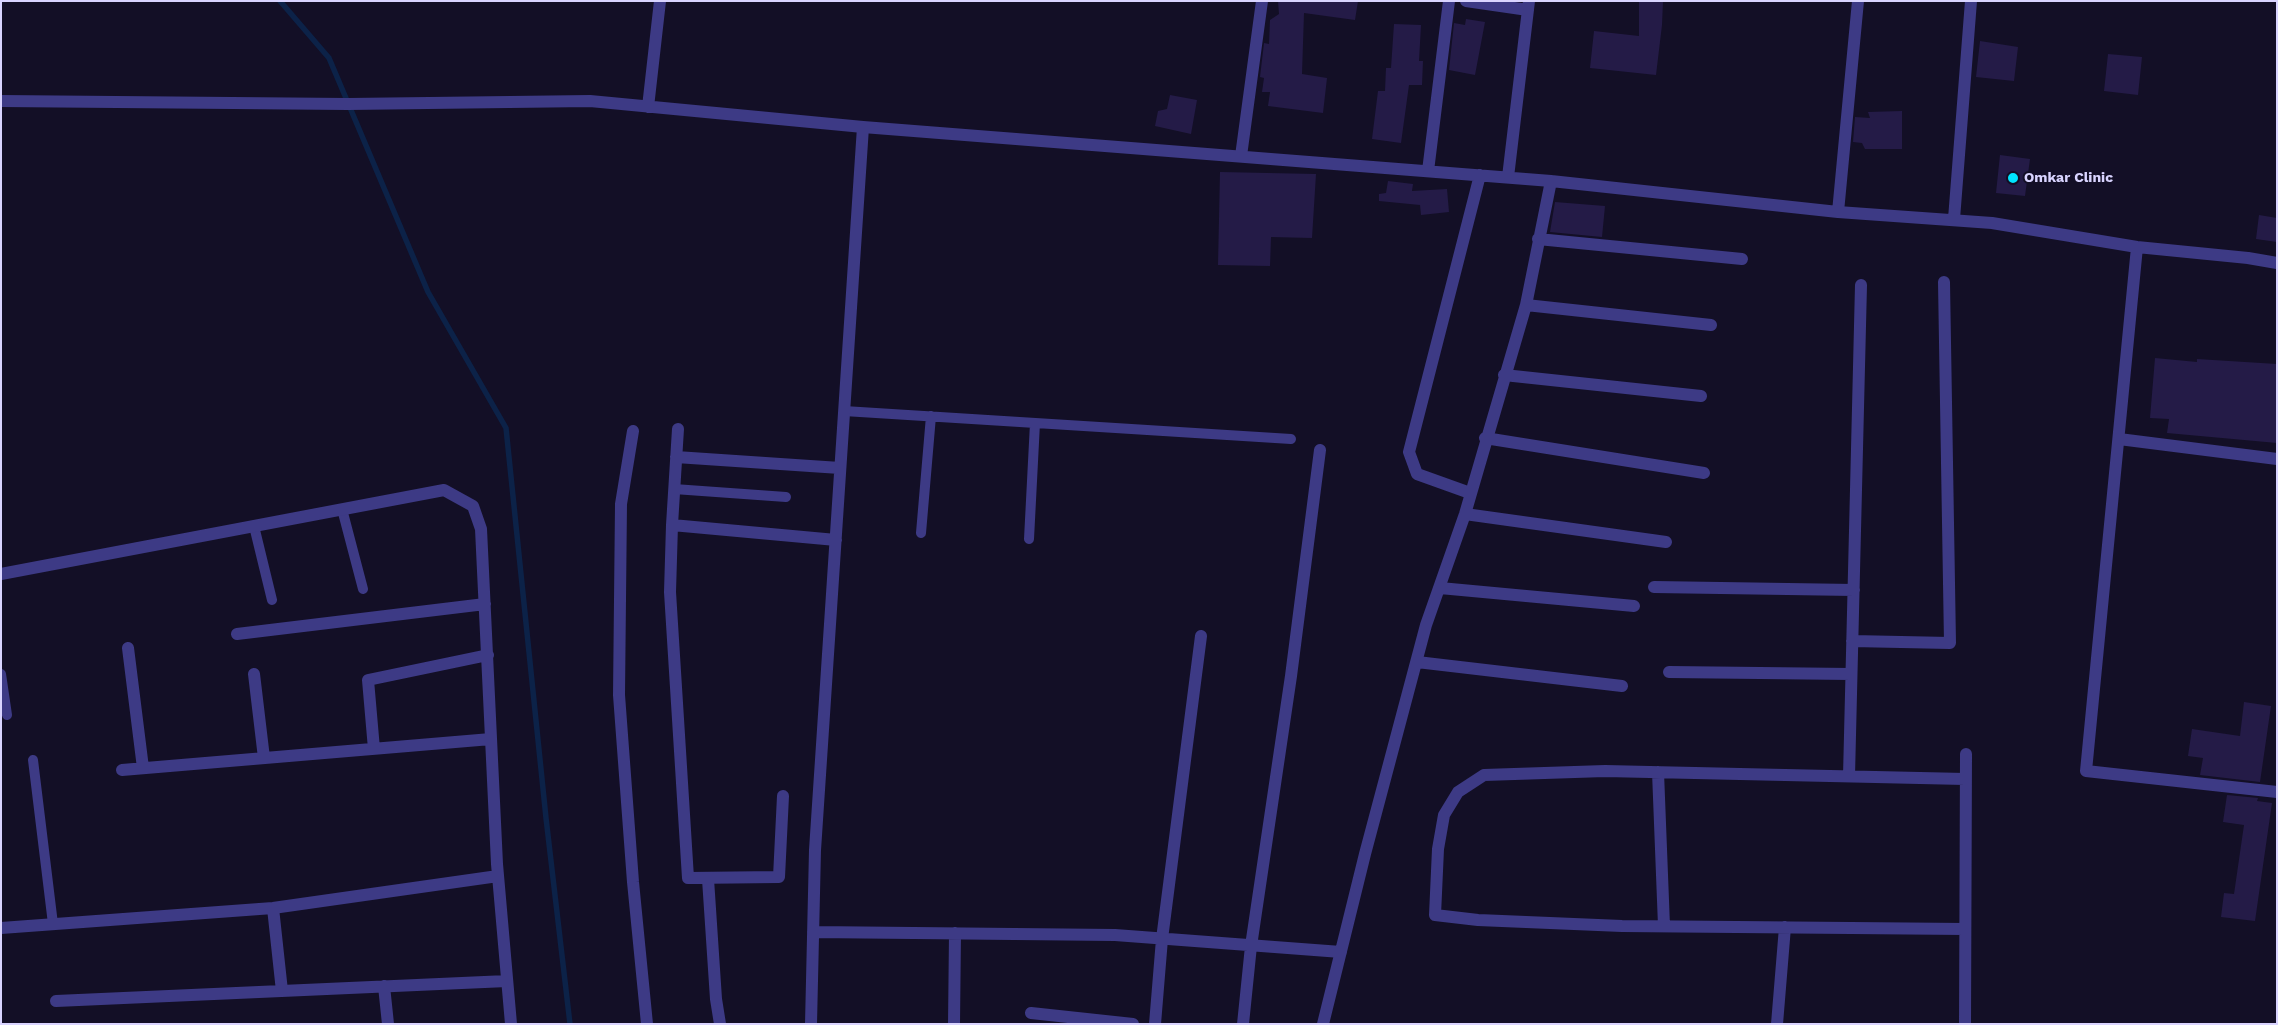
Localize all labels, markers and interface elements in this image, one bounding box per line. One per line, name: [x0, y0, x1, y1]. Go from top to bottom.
place label: Omkar Clinic: [2024, 170, 2113, 186]
marker: Omkar Clinic: [2006, 171, 2020, 185]

